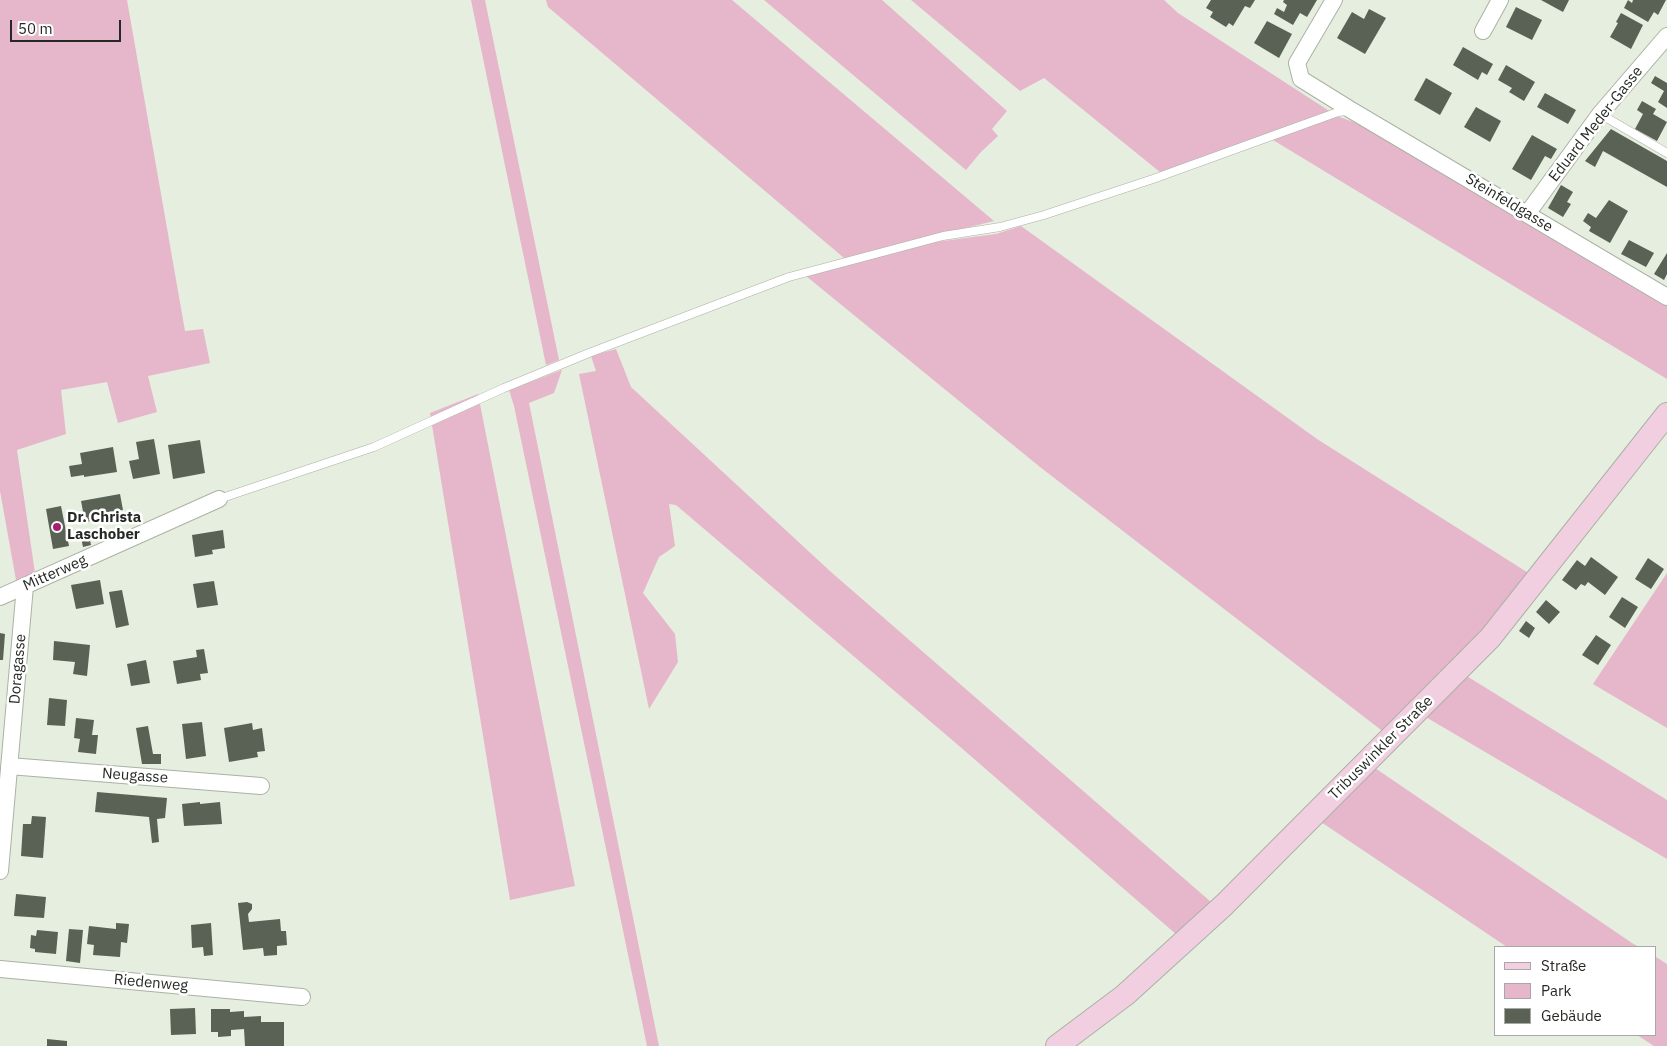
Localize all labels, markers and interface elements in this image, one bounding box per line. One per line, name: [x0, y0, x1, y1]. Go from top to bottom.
scale bar: [12, 10, 124, 42]
text: 50 m: [18, 19, 53, 38]
street label: Eduard Meder-Gasse: [1545, 63, 1647, 185]
street label: Steinfeldgasse: [1462, 170, 1556, 236]
place label: Dr. Christa Laschober: [67, 509, 141, 544]
marker: Dr. Christa Laschober: [51, 521, 63, 533]
street label: Mitterweg: [20, 551, 90, 595]
street label: Doragasse: [6, 633, 30, 705]
street label: Tribuswinkler Straße: [1325, 692, 1437, 804]
street label: Neugasse: [101, 765, 169, 787]
legend: [1494, 946, 1657, 1036]
text: Straße: [1541, 956, 1586, 975]
street label: Riedenweg: [113, 971, 189, 995]
text: Park: [1541, 981, 1571, 1000]
text: Gebäude: [1541, 1006, 1602, 1025]

